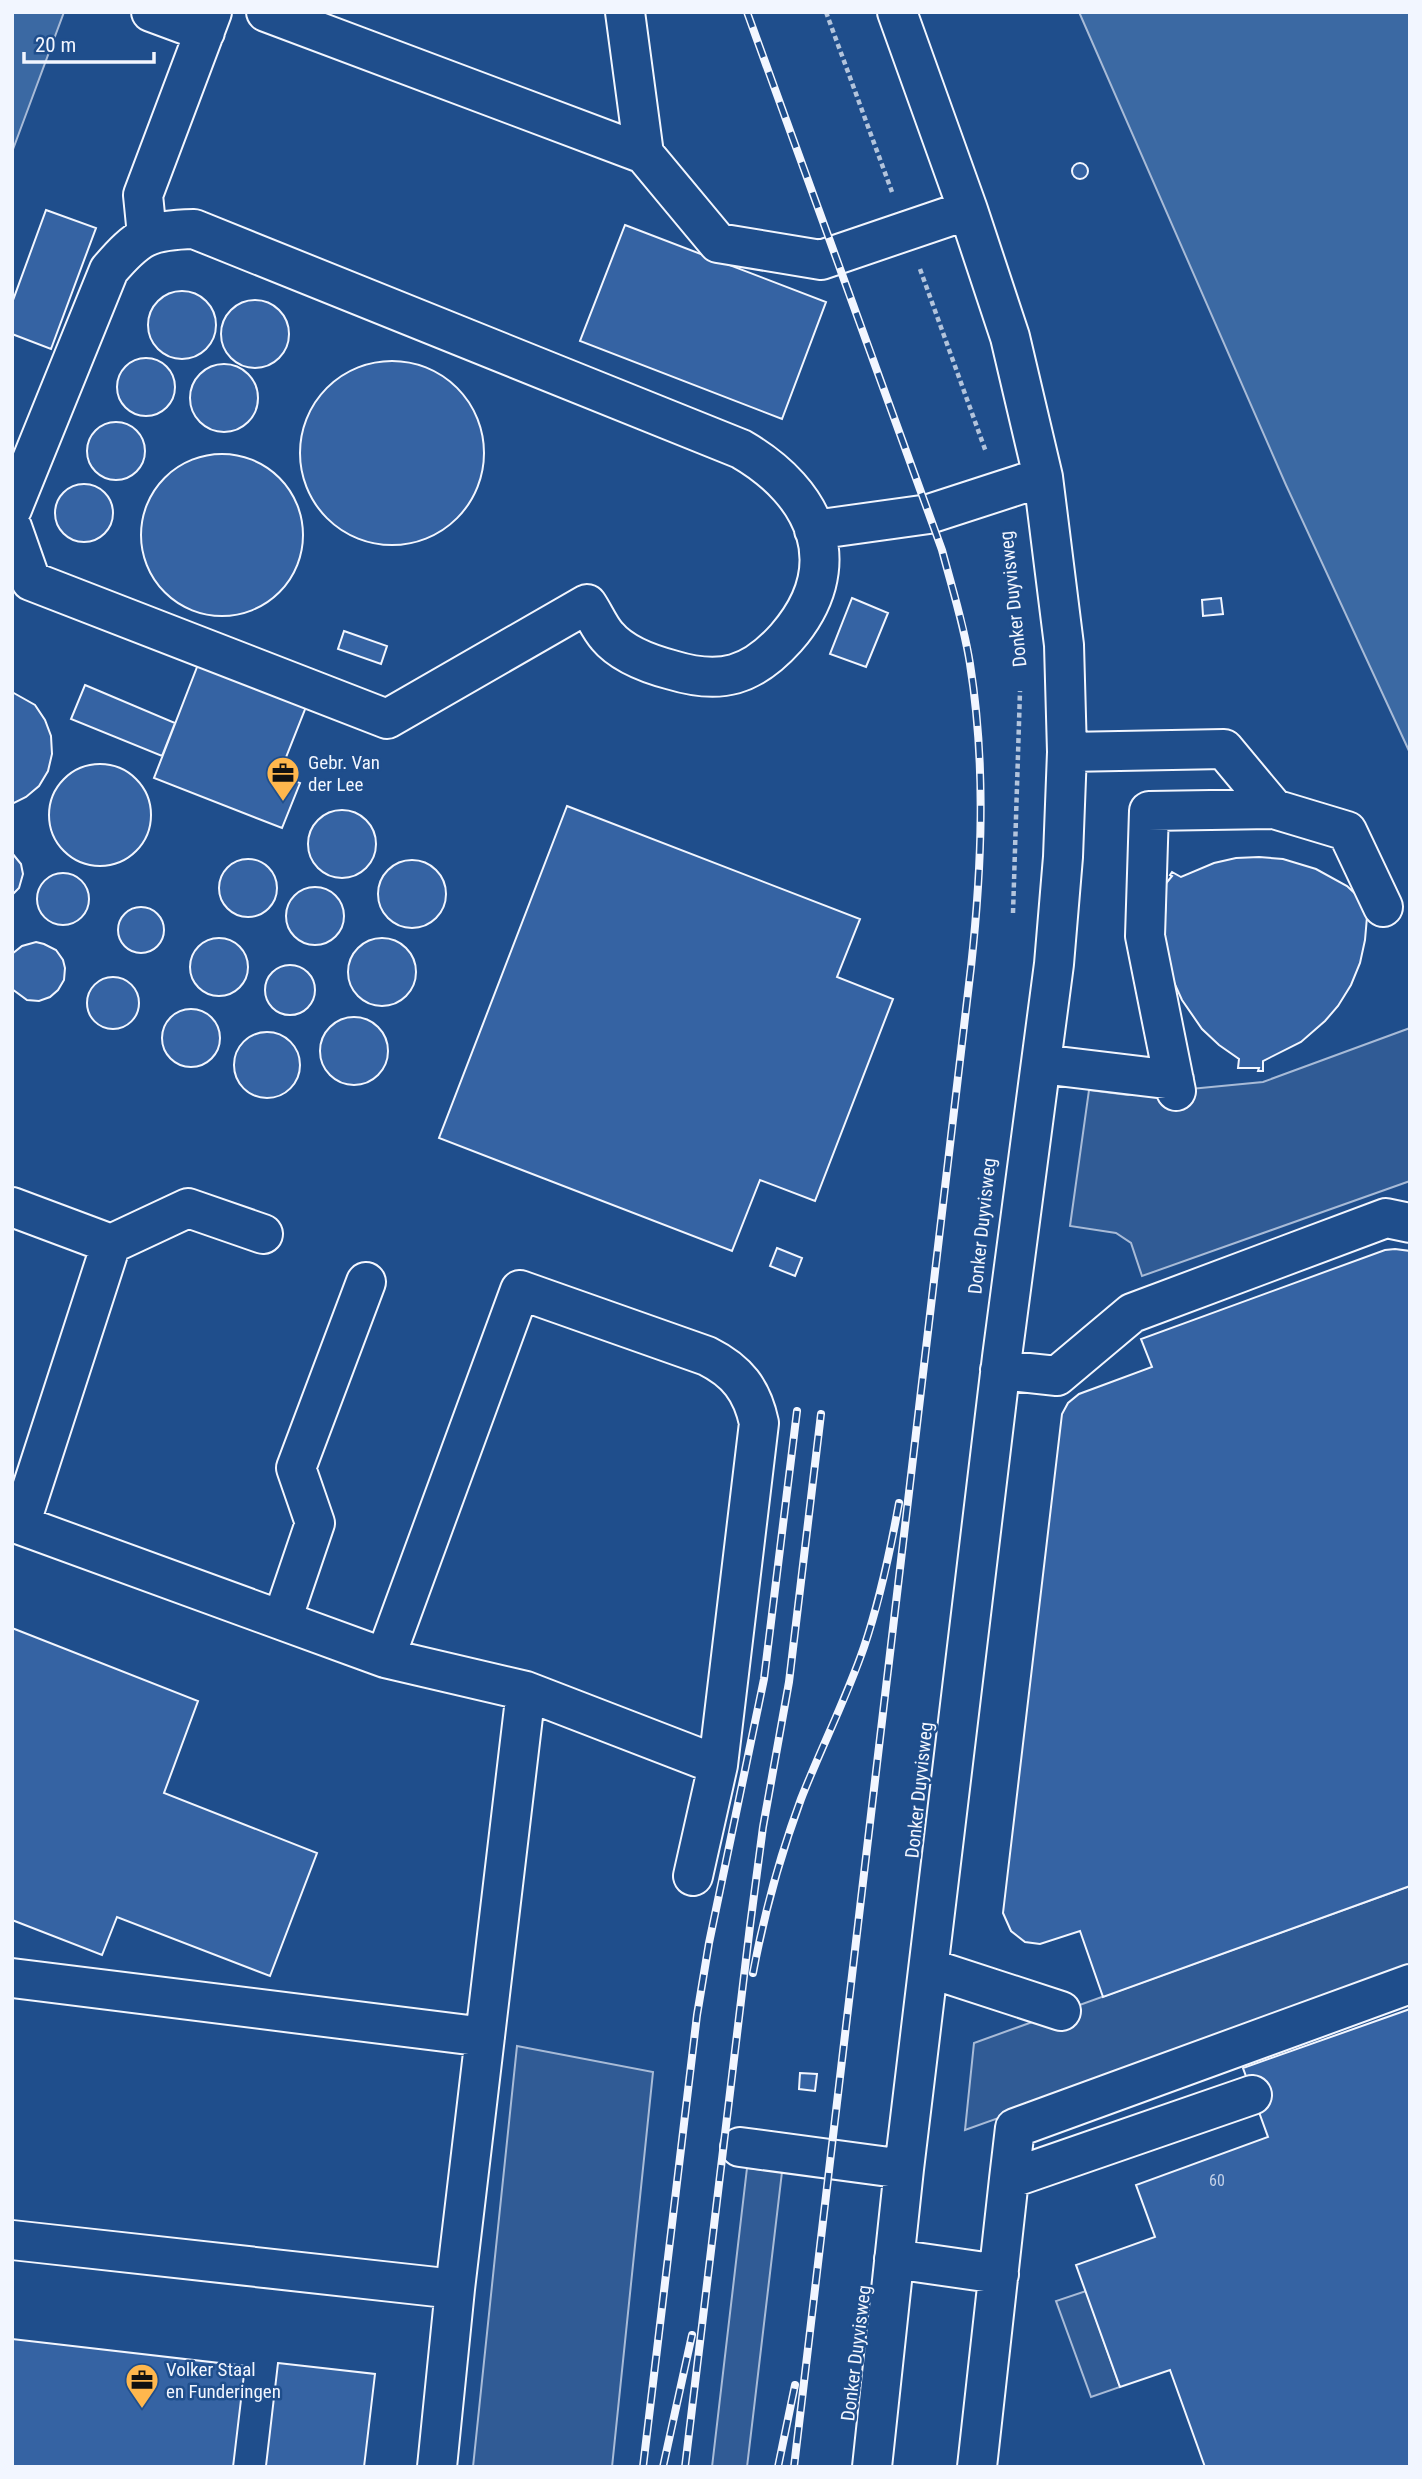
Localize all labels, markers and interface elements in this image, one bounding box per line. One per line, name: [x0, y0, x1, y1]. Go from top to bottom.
scale bar: [24, 21, 154, 65]
text: 20 m: [35, 33, 76, 57]
street label: Donker Duyvisweg: [994, 530, 1032, 668]
place label: Gebr. Van der Lee: [308, 751, 380, 796]
office icon: Gebr. Van der Lee: [264, 754, 302, 803]
street label: Donker Duyvisweg: [963, 1157, 1001, 1295]
street label: Donker Duyvisweg: [900, 1721, 938, 1859]
house number: 60: [1209, 2171, 1225, 2190]
street label: Donker Duyvisweg: [836, 2284, 876, 2422]
place label: Volker Staal en Funderingen: [166, 2358, 281, 2403]
office icon: Volker Staal en Funderingen: [123, 2361, 161, 2410]

